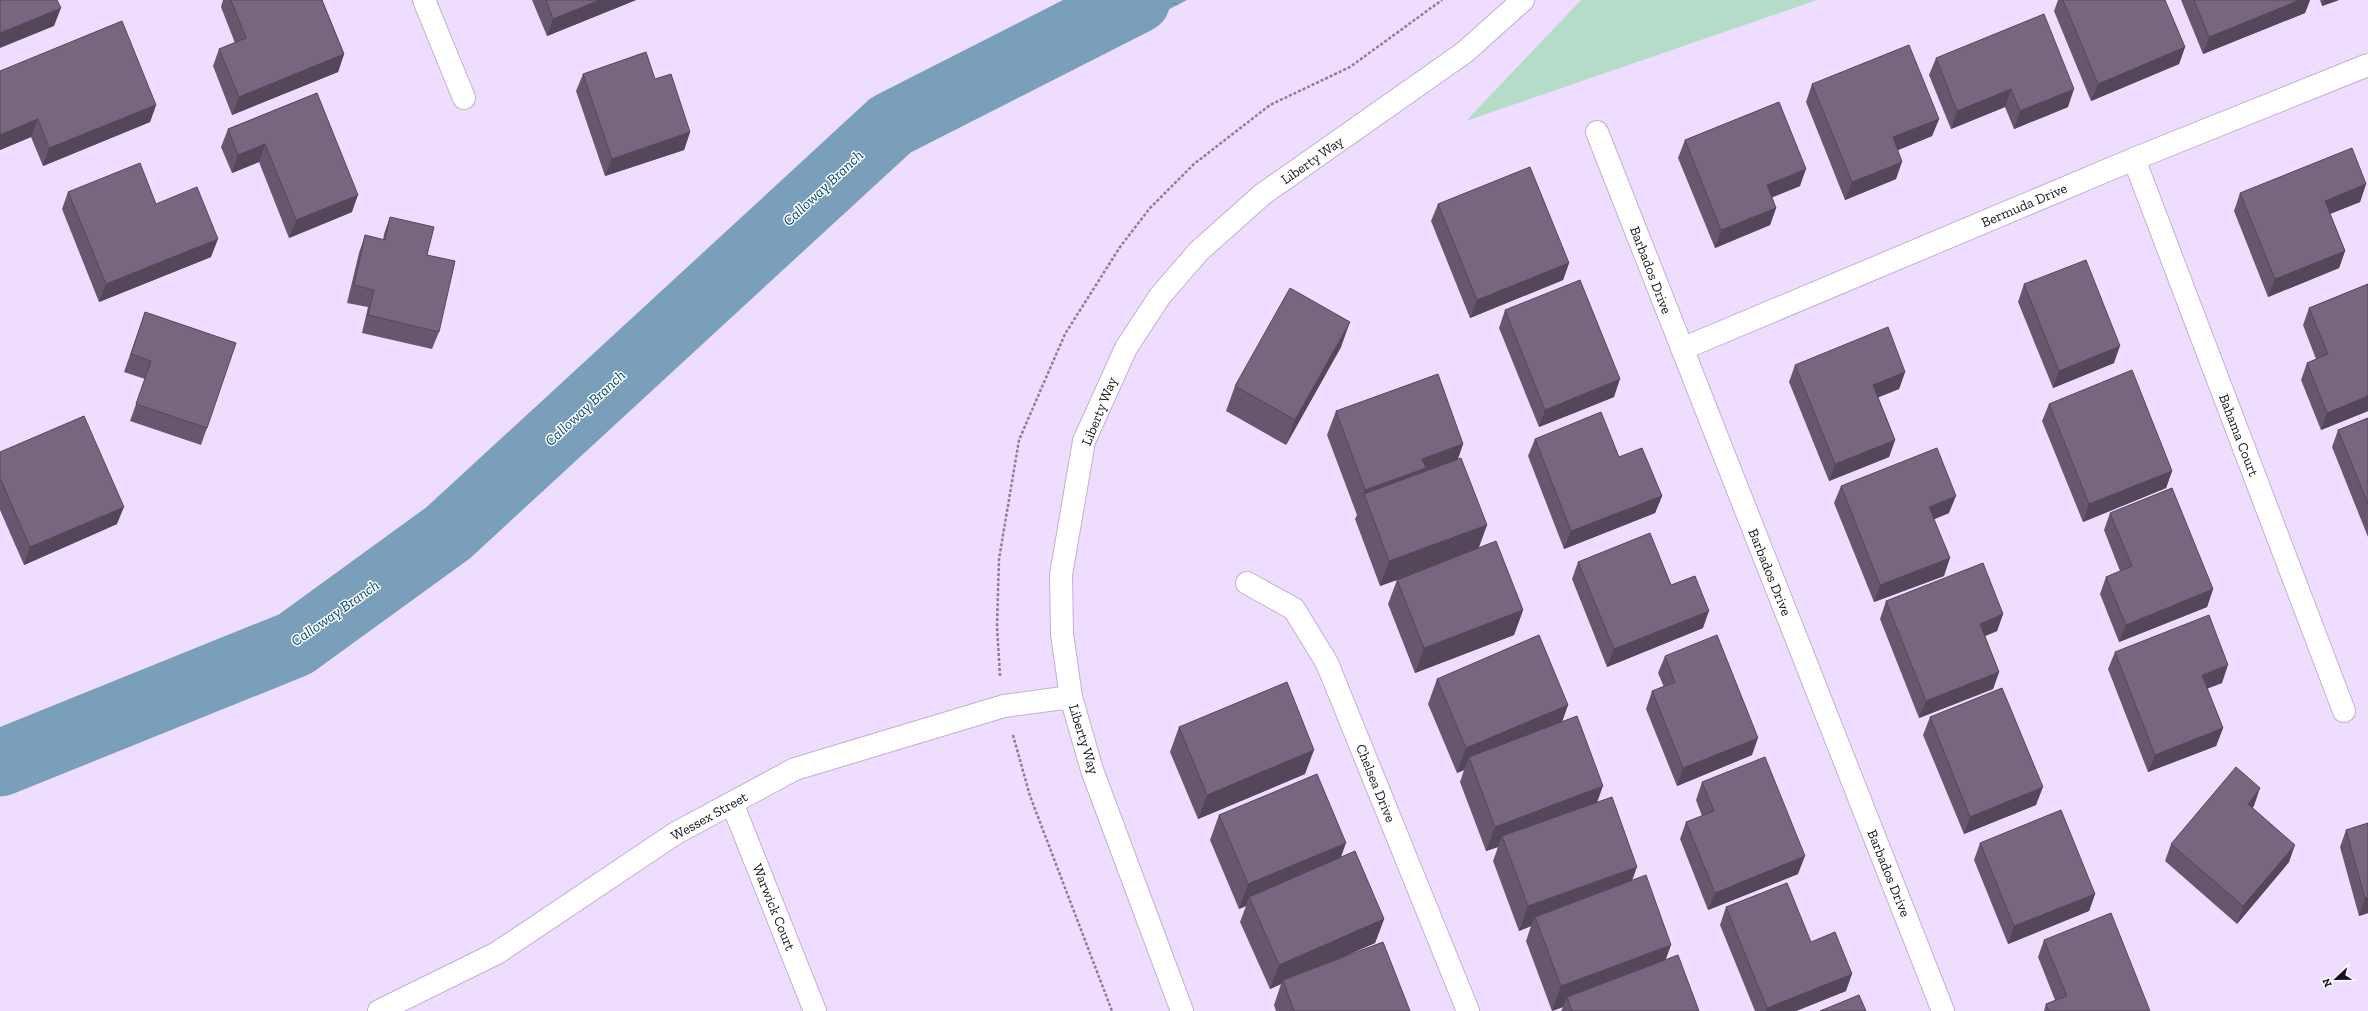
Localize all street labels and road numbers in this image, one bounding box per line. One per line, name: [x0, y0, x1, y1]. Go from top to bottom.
street label: Liberty Way: [1278, 132, 1347, 188]
street label: Bermuda Drive: [1979, 180, 2070, 231]
street label: Barbados Drive: [1626, 224, 1675, 317]
street label: Liberty Way: [1078, 374, 1121, 448]
street label: Bahama Court: [2215, 392, 2262, 480]
street label: Barbados Drive: [1744, 526, 1795, 619]
street label: Liberty Way: [1065, 702, 1102, 777]
street label: Chelsea Drive: [1352, 742, 1399, 825]
street label: Wessex Street: [668, 788, 751, 844]
street label: Barbados Drive: [1863, 827, 1914, 920]
street label: Warwick Court: [748, 861, 799, 954]

